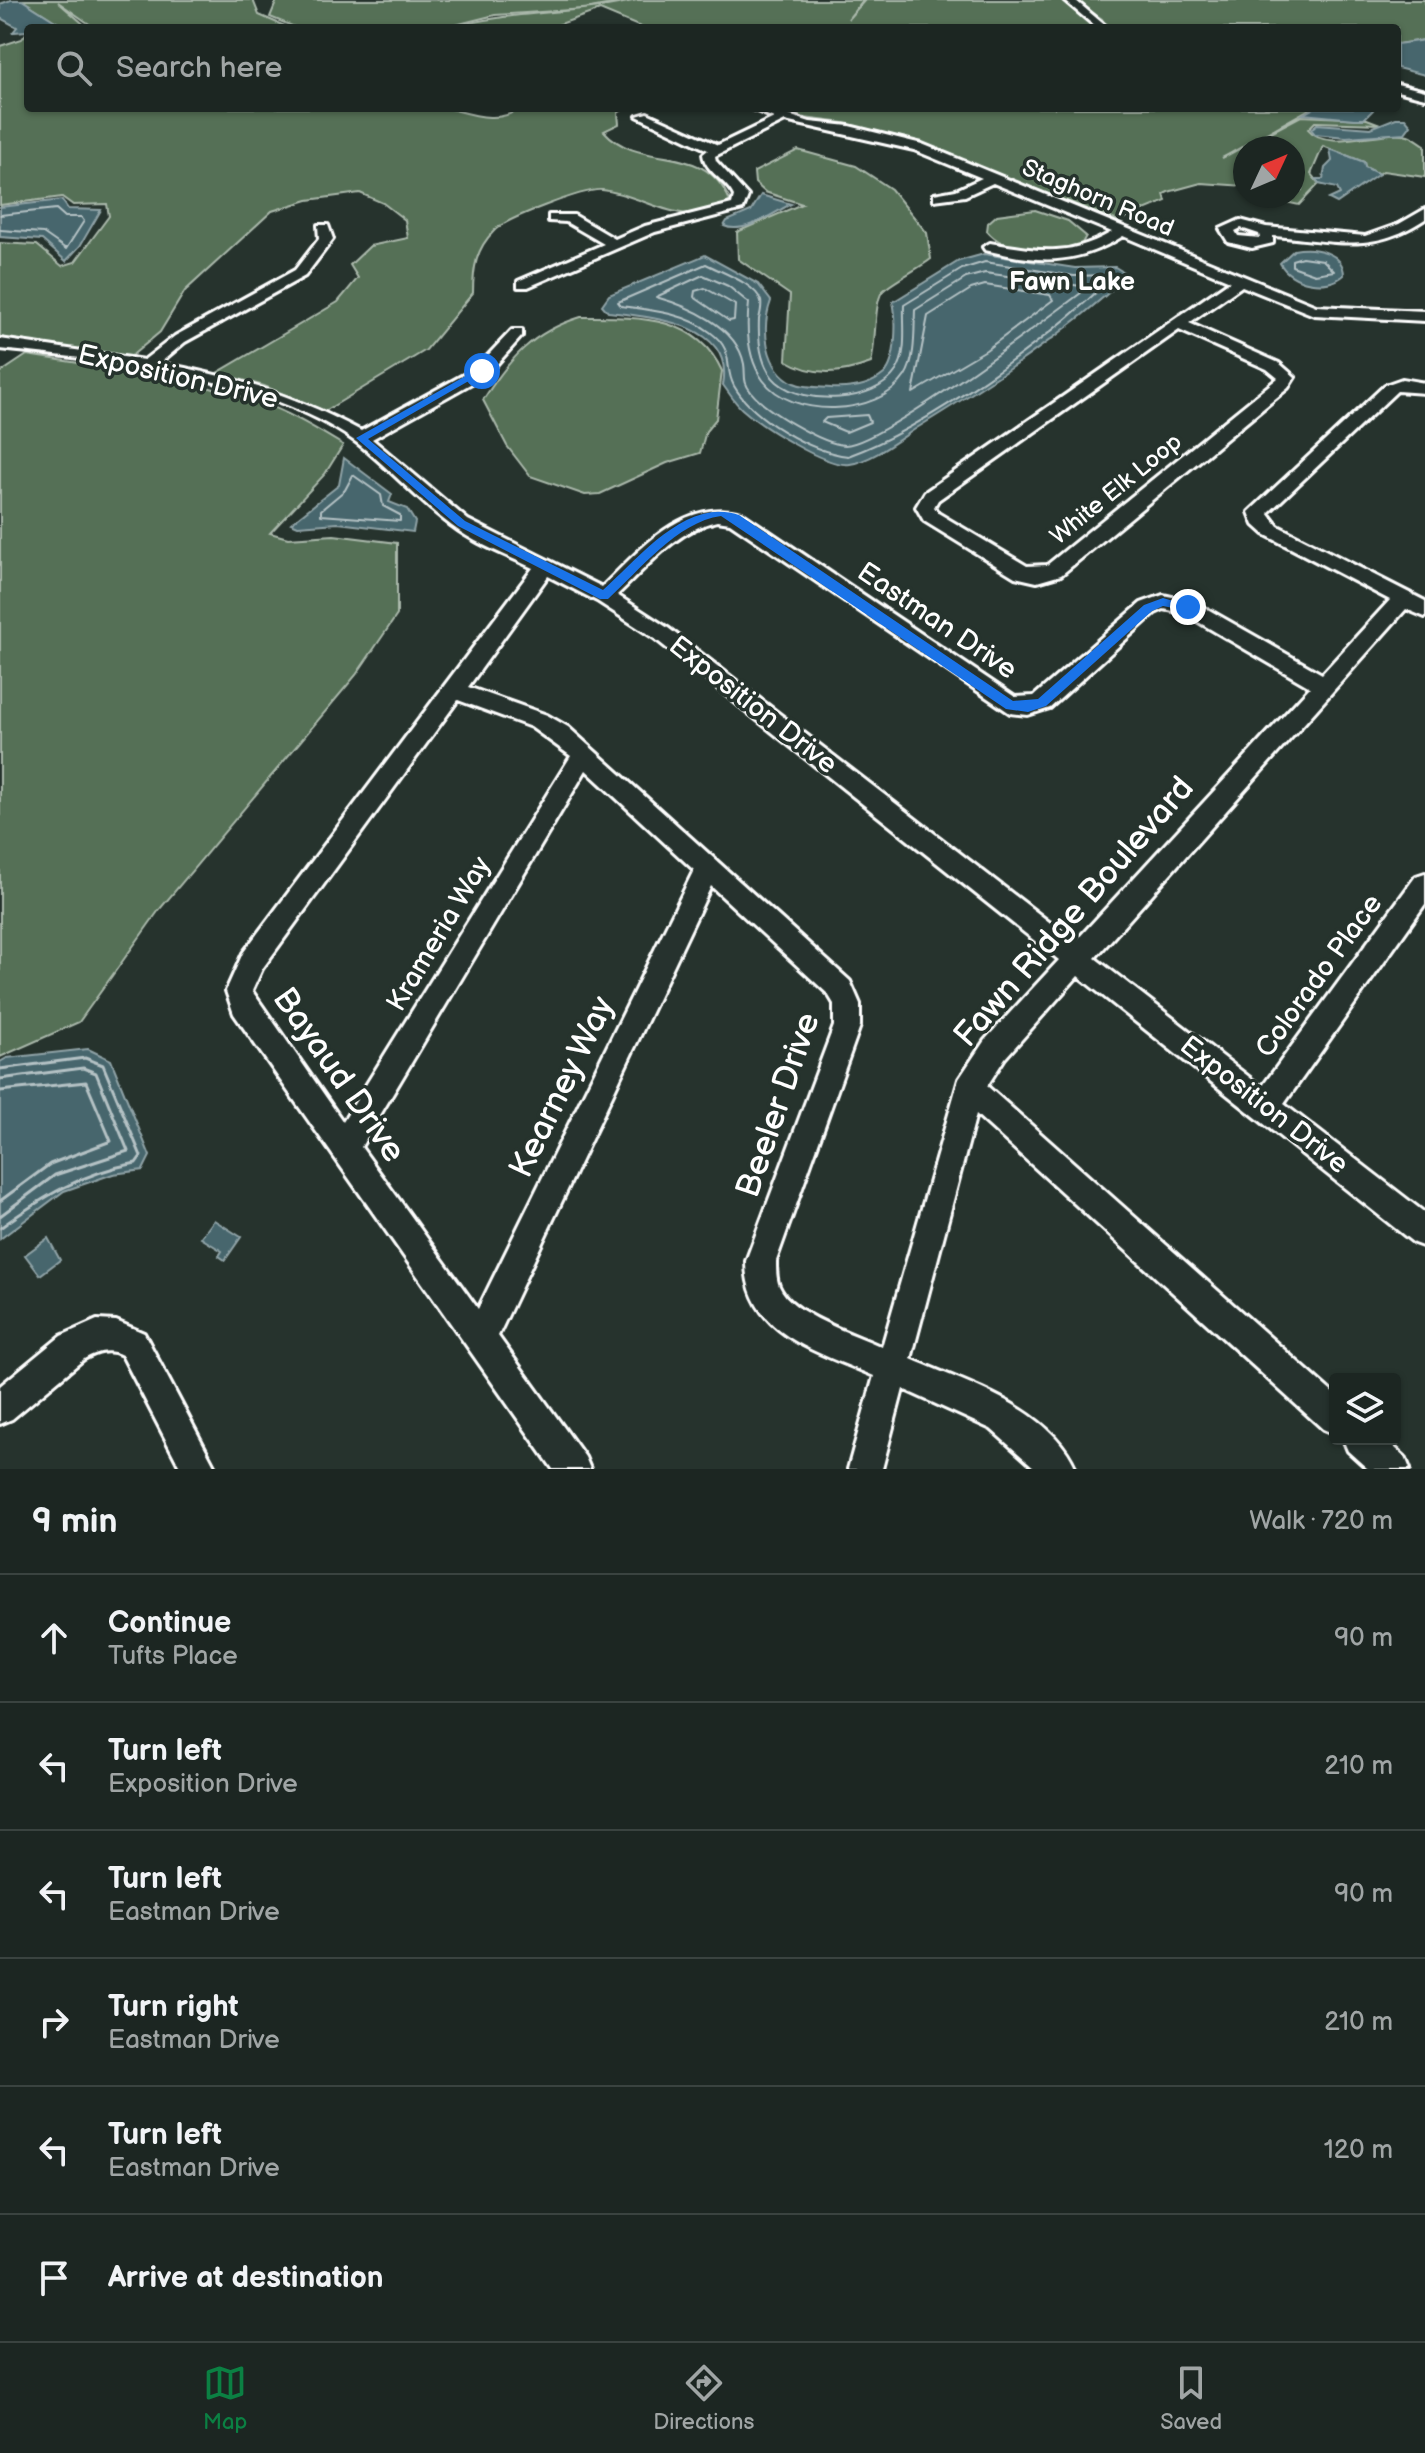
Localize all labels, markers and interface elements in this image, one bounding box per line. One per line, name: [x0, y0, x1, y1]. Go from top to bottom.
search box: [24, 24, 1401, 112]
icon: search: [52, 46, 96, 90]
text: Search here: [116, 50, 282, 86]
north arrow: [1233, 136, 1305, 208]
street label: Staghorn Road: [1018, 153, 1178, 243]
district label: Fawn Lake: [1009, 267, 1135, 298]
street label: Exposition Drive: [75, 338, 281, 416]
route start: [464, 353, 500, 389]
street label: White Elk Loop: [1044, 427, 1188, 551]
street label: Eastman Drive: [851, 556, 1023, 686]
route end: [1170, 589, 1206, 625]
street label: Exposition Drive: [662, 629, 844, 781]
street label: Fawn Ridge Boulevard: [945, 768, 1203, 1056]
street label: Krameria Way: [380, 850, 498, 1017]
street label: Colorado Place: [1249, 888, 1389, 1064]
street label: Bayaud Drive: [264, 980, 414, 1170]
street label: Kearney Way: [500, 989, 624, 1184]
street label: Beeler Drive: [727, 1007, 829, 1203]
street label: Exposition Drive: [1173, 1029, 1355, 1181]
map controls: [1329, 1373, 1401, 1445]
button: layers: [1329, 1373, 1401, 1445]
text: 9 min: [32, 1501, 117, 1542]
text: Walk · 720 m: [1249, 1506, 1393, 1537]
text: Continue: [108, 1605, 231, 1641]
icon: ahead: [32, 1616, 76, 1660]
text: 90 m: [1334, 1623, 1393, 1654]
text: Tufts Place: [108, 1641, 238, 1672]
text: Turn left: [108, 1733, 222, 1769]
icon: left: [32, 1744, 76, 1788]
text: 210 m: [1324, 1751, 1393, 1782]
text: Exposition Drive: [108, 1769, 298, 1800]
text: Turn left: [108, 1861, 222, 1897]
icon: left: [32, 1872, 76, 1916]
text: 90 m: [1334, 1879, 1393, 1910]
text: Eastman Drive: [108, 1897, 280, 1928]
text: Turn right: [108, 1989, 239, 2025]
icon: right: [32, 2000, 76, 2044]
text: 210 m: [1324, 2007, 1393, 2038]
text: Eastman Drive: [108, 2025, 280, 2056]
text: Turn left: [108, 2117, 222, 2153]
icon: left: [32, 2128, 76, 2172]
text: 120 m: [1324, 2135, 1393, 2166]
text: Eastman Drive: [108, 2153, 280, 2184]
icon: arrive: [32, 2256, 76, 2300]
text: Arrive at destination: [108, 2260, 384, 2296]
tab: Map: [203, 2361, 247, 2436]
tab: Directions: [653, 2361, 754, 2436]
tab: Saved: [1160, 2361, 1222, 2436]

